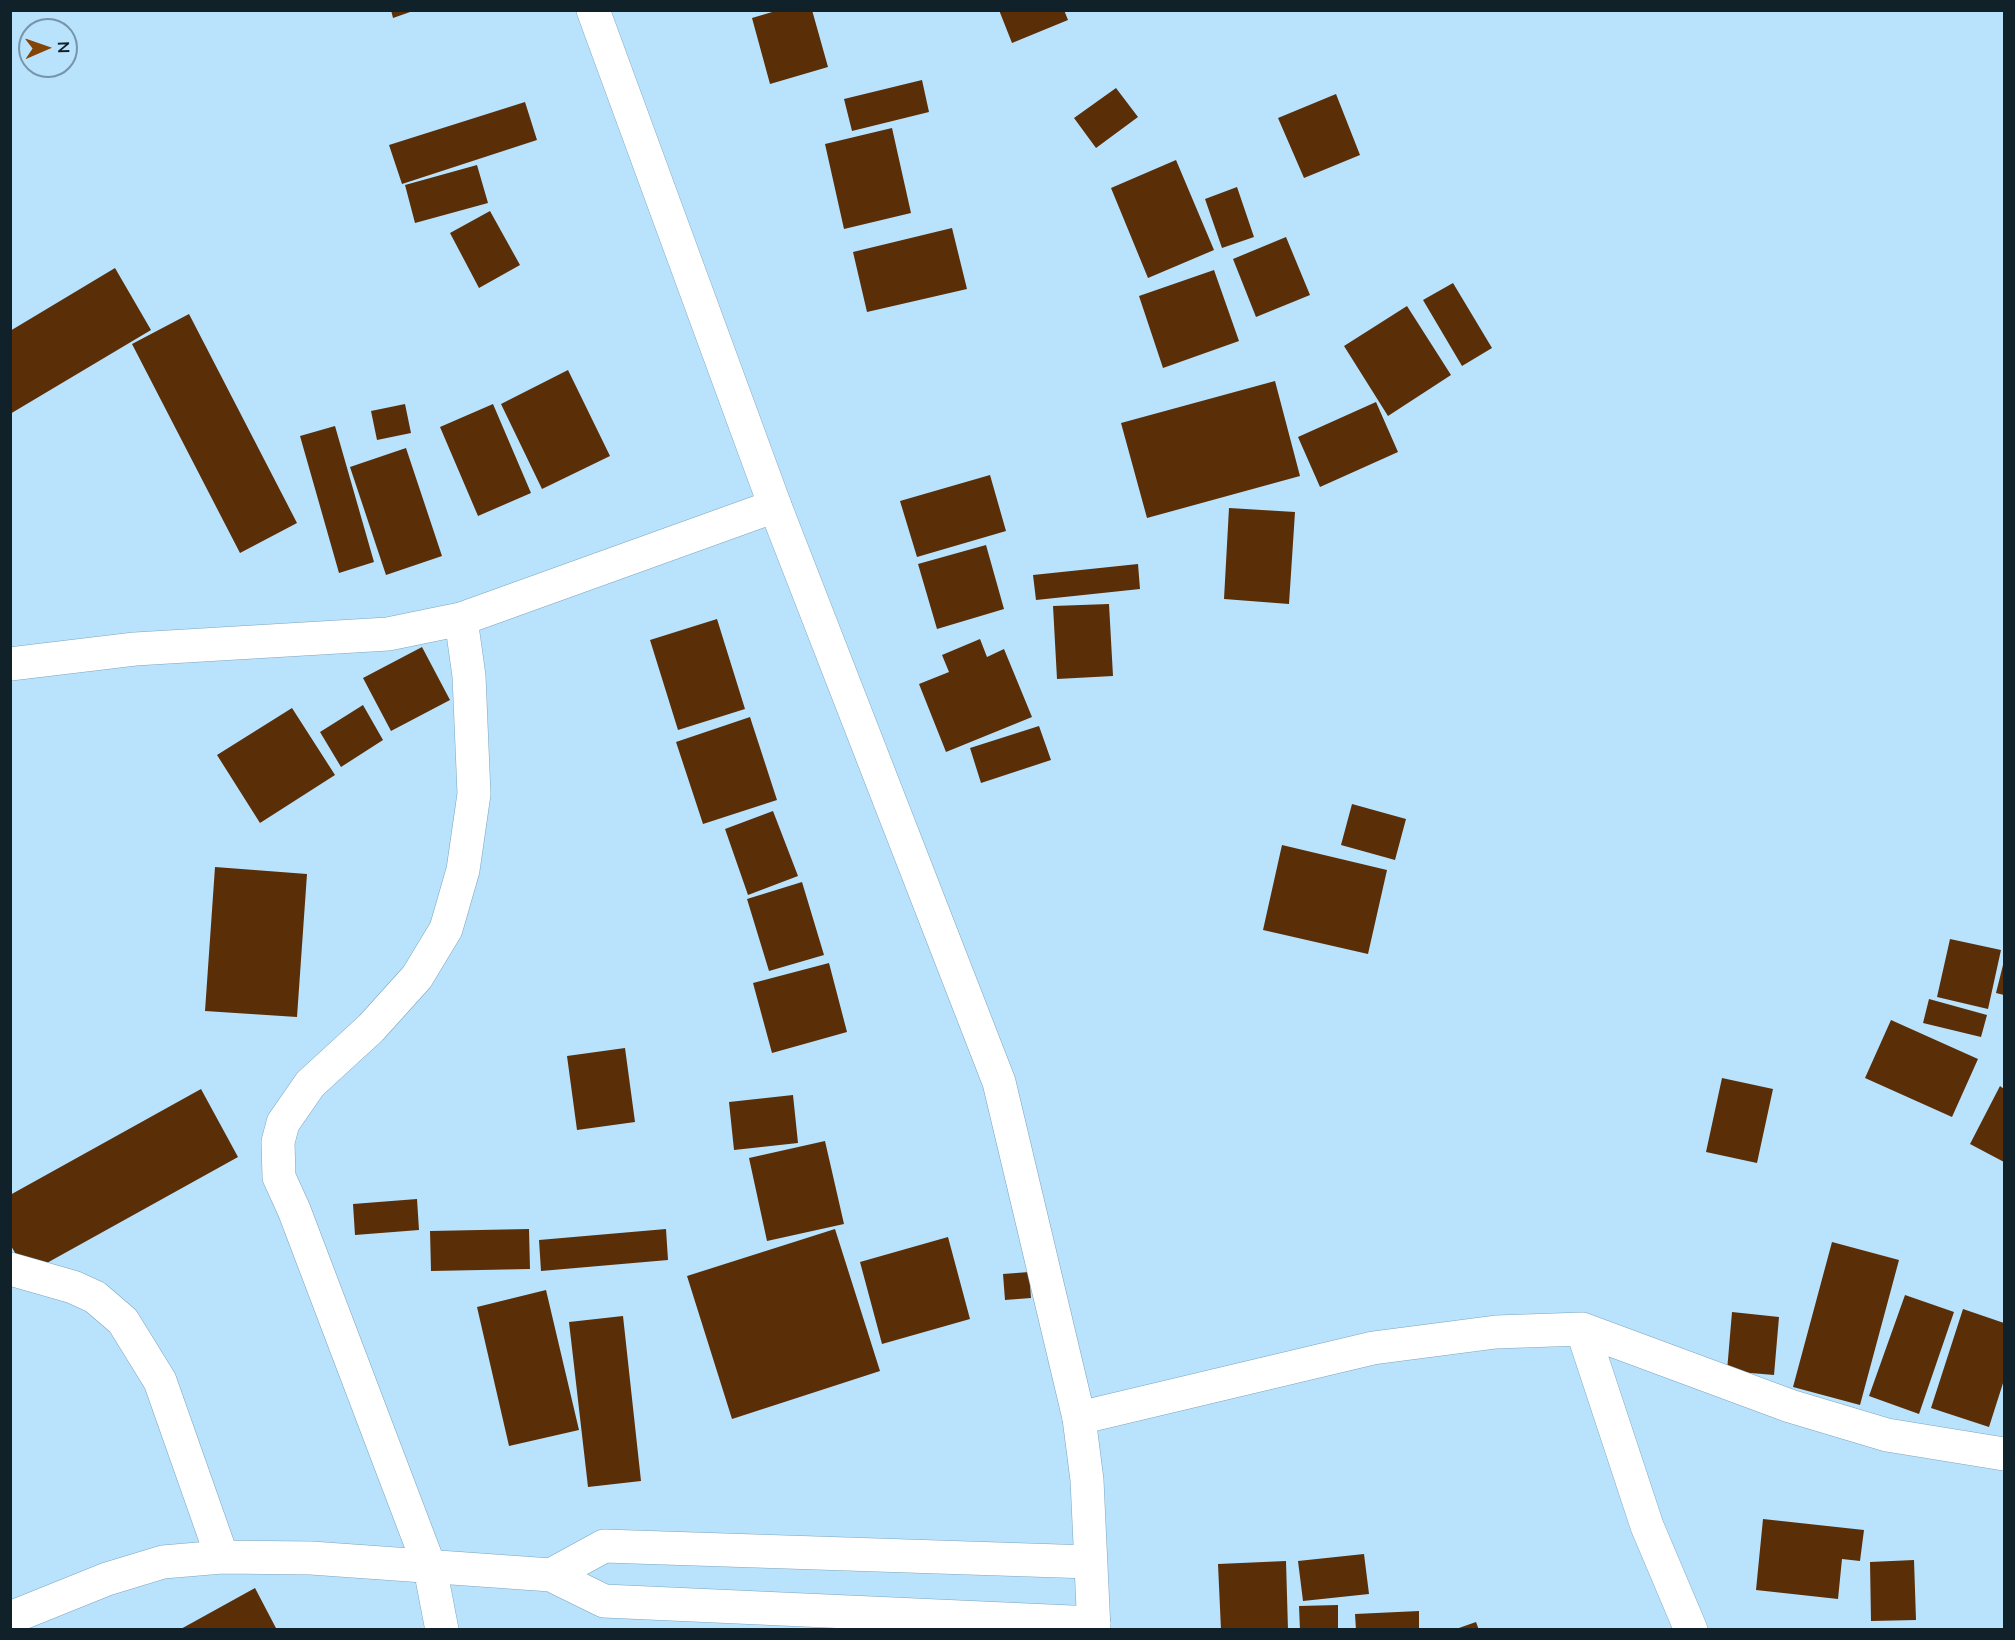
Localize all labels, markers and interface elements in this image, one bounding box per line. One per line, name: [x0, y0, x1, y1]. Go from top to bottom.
north arrow: [18, 18, 78, 78]
text: N: [54, 41, 74, 54]

